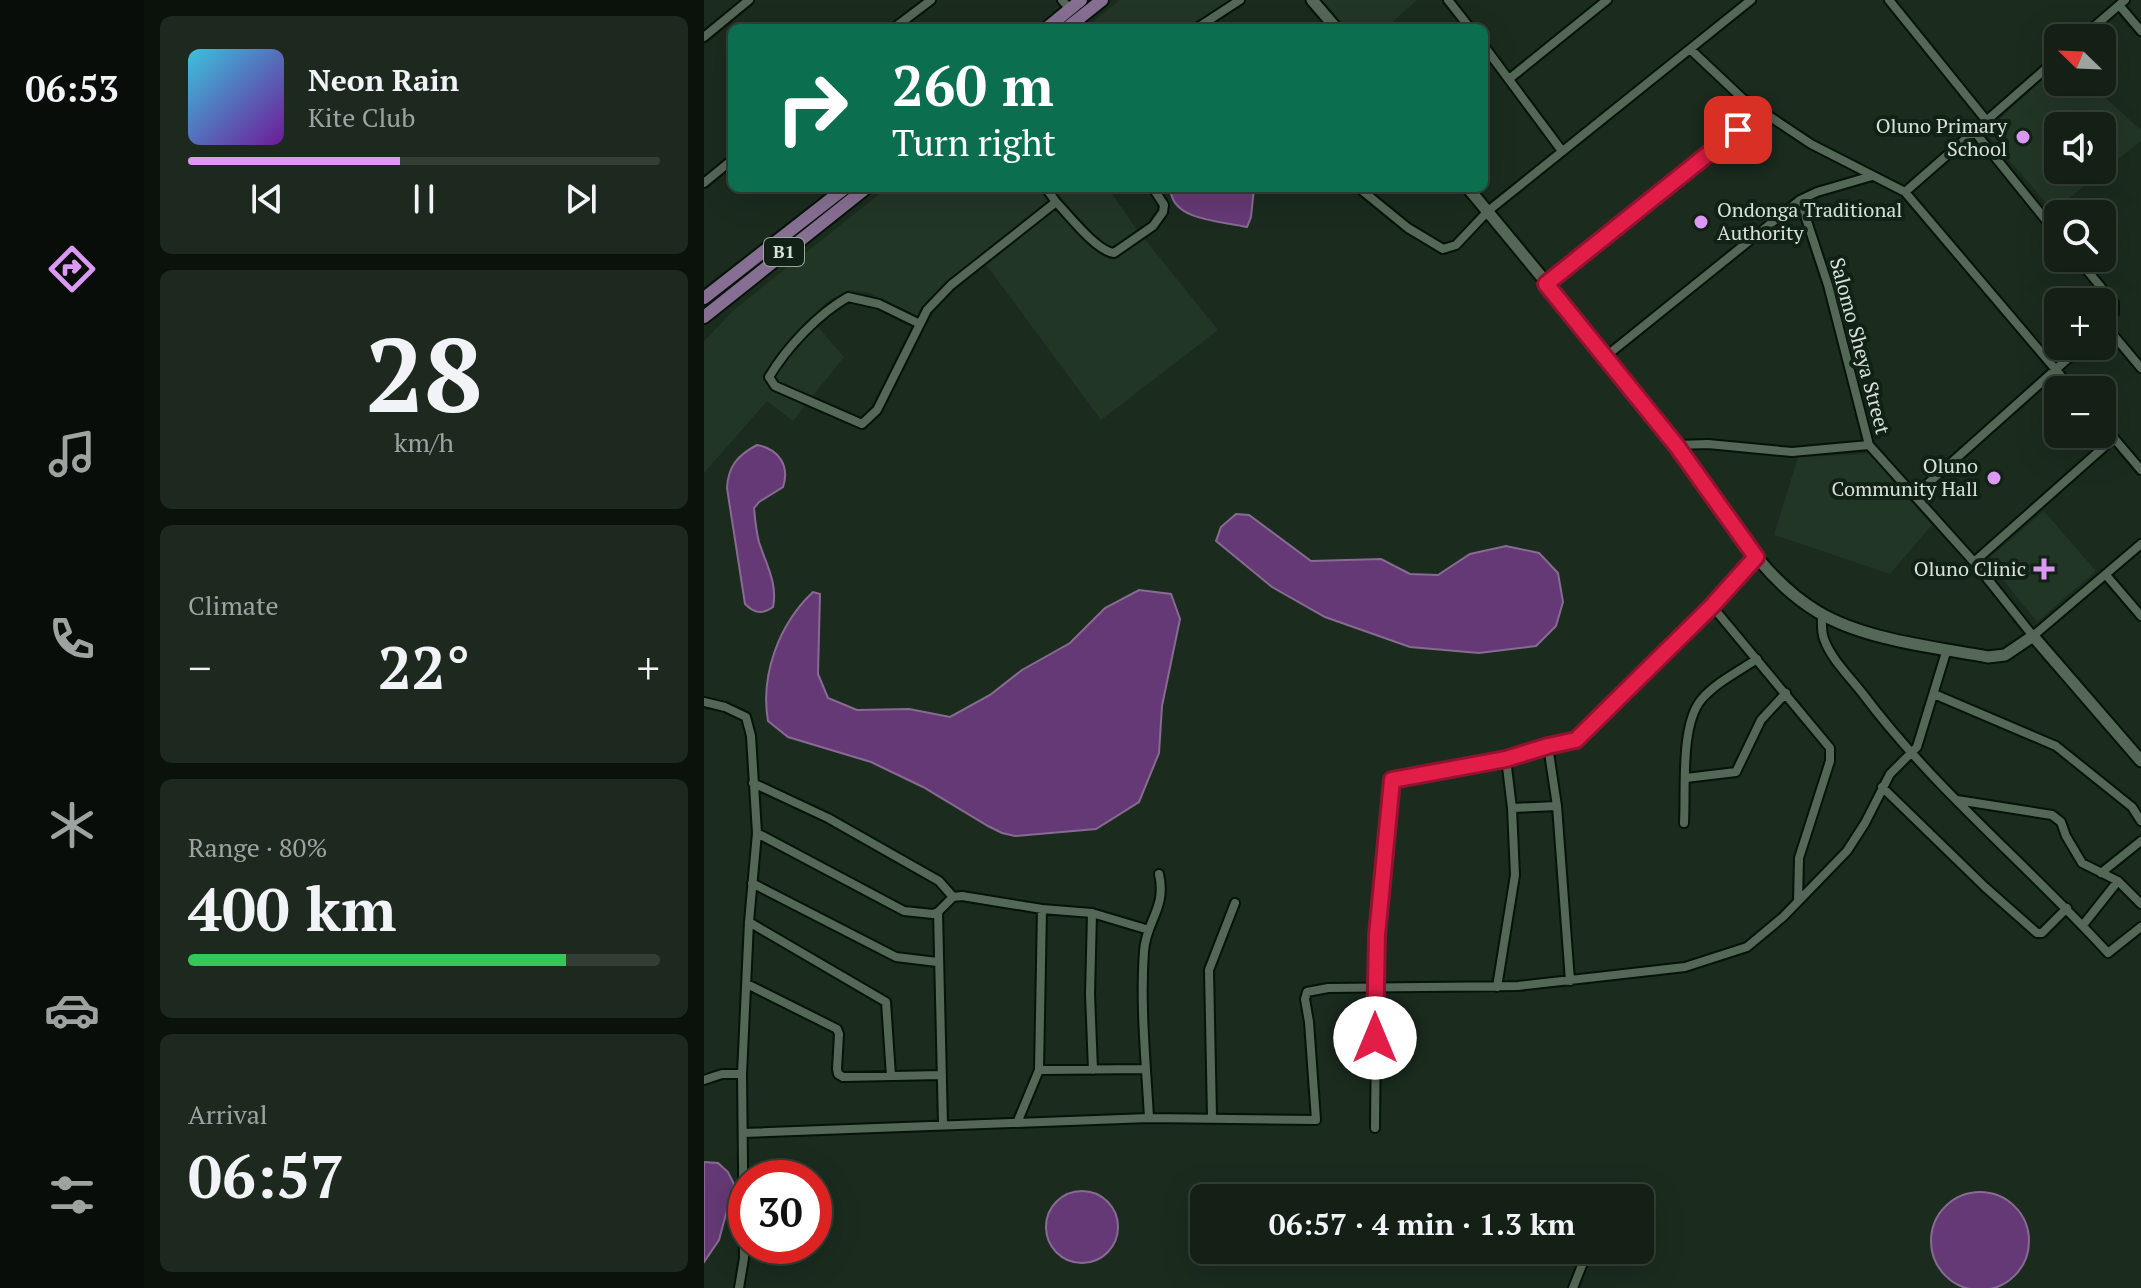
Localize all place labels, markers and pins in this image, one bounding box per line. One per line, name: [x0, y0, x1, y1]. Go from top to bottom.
pin: [1704, 96, 1772, 164]
place label: Oluno Primary School: [1876, 112, 2008, 162]
marker: Oluno Primary School: [2014, 128, 2032, 146]
place label: Ondonga Traditional Authority: [1717, 196, 1902, 246]
marker: Ondonga Traditional Authority: [1692, 213, 1710, 231]
place label: Oluno Community Hall: [1832, 452, 1978, 502]
marker: Oluno Community Hall: [1985, 469, 2003, 487]
place label: Oluno Clinic: [1914, 555, 2026, 582]
marker: Oluno Clinic: [2033, 558, 2055, 580]

